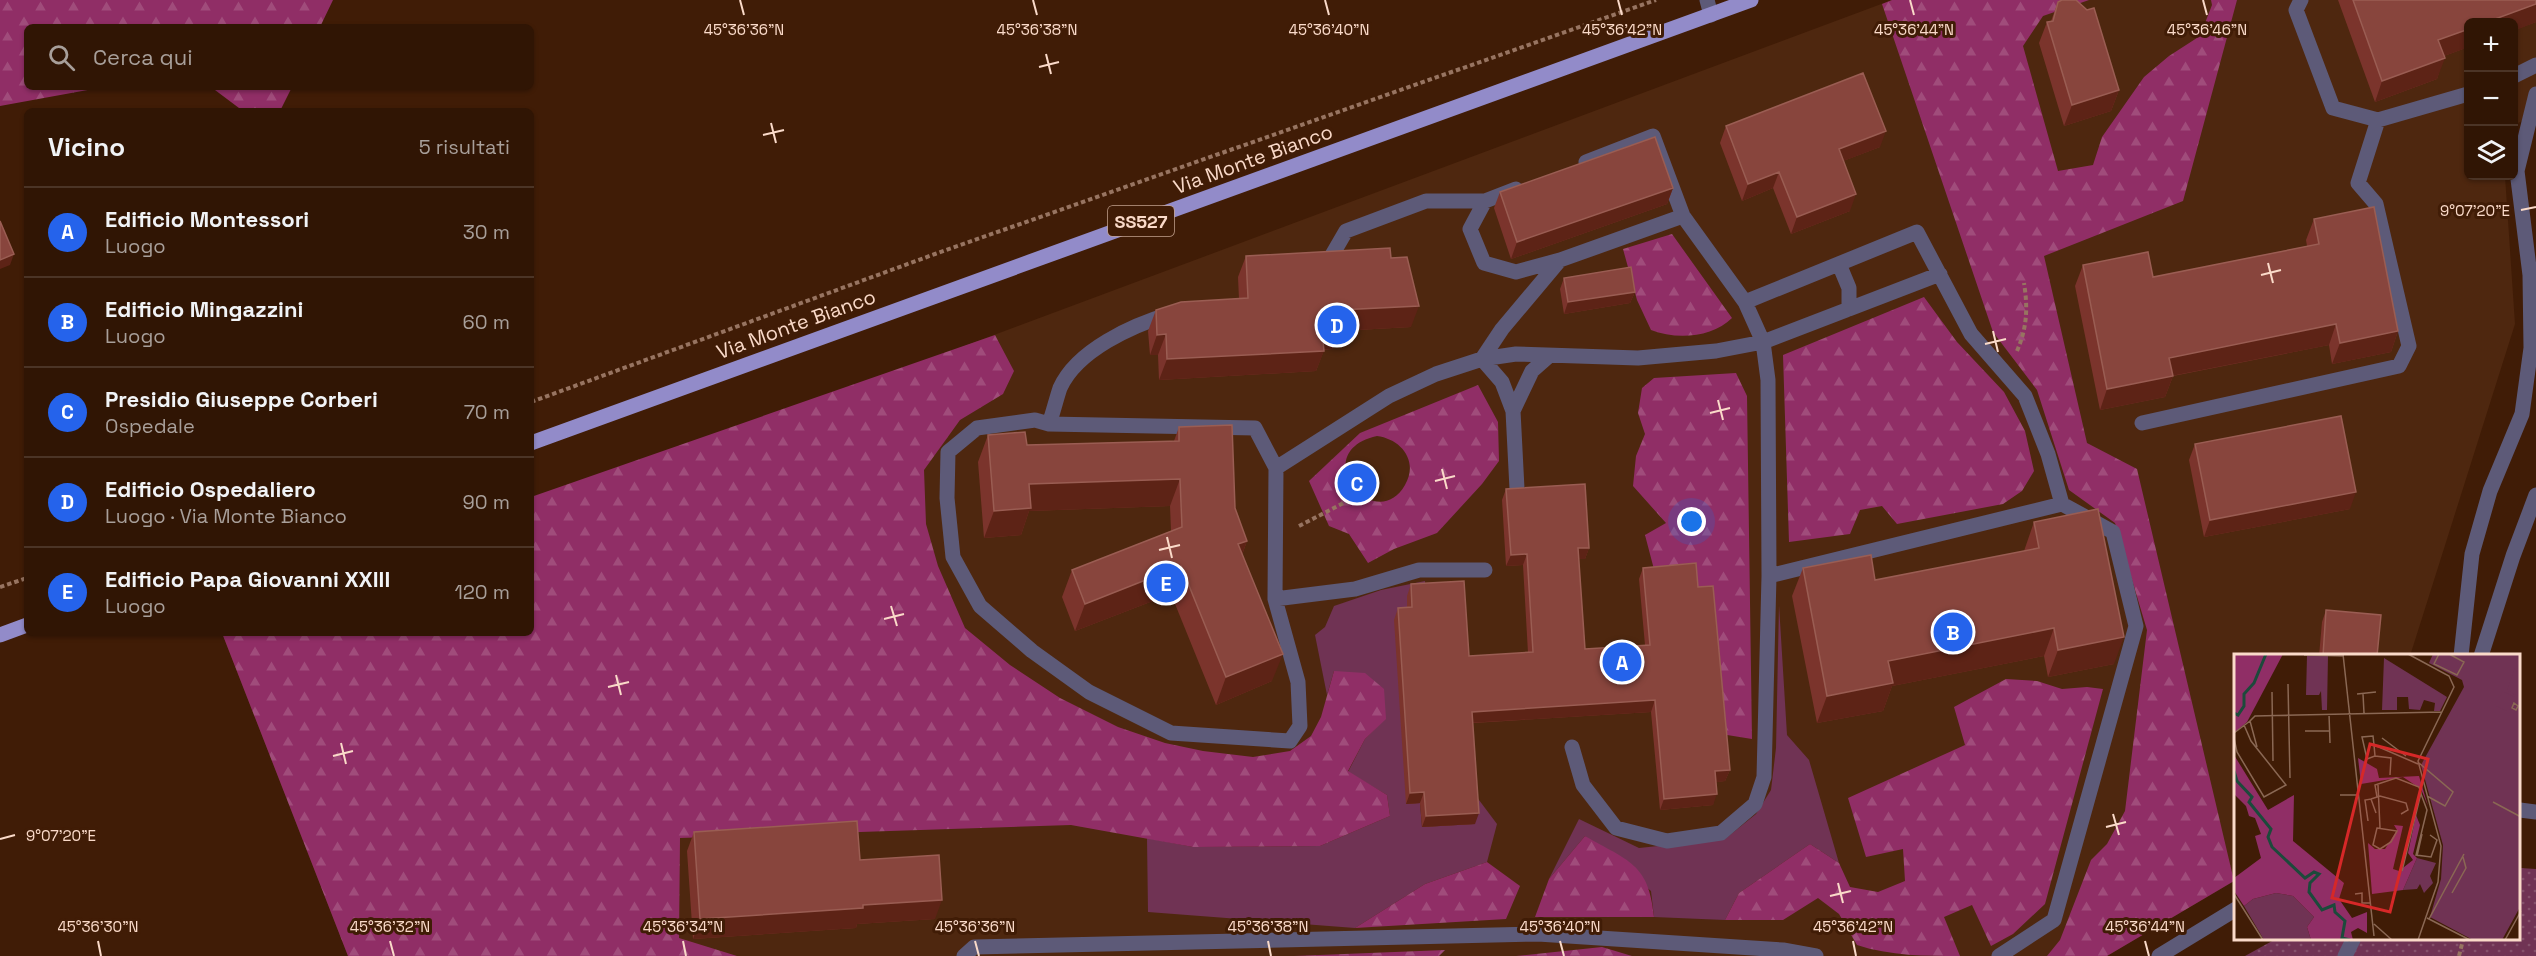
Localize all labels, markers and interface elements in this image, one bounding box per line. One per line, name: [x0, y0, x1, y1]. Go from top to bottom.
map controls: [2464, 18, 2518, 180]
button: +: [2464, 18, 2518, 72]
text: 45°36'36"N: [704, 20, 784, 39]
text: 45°36'38"N: [997, 20, 1077, 39]
text: 45°36'40"N: [1289, 20, 1369, 39]
text: 45°36'42"N: [1582, 20, 1662, 39]
text: 45°36'44"N: [1874, 20, 1954, 39]
text: 45°36'46"N: [2167, 20, 2247, 39]
search box: [24, 24, 534, 90]
icon: search: [45, 41, 78, 74]
text: Cerca qui: [93, 43, 193, 71]
button: −: [2464, 72, 2518, 126]
street label: Via Monte Bianco: [1170, 118, 1336, 200]
button: layers: [2464, 126, 2518, 180]
text: Vicino: [48, 130, 125, 164]
text: 5 risultati: [419, 134, 510, 160]
text: 9°07'20"E: [2440, 201, 2510, 220]
text: Edificio Montessori: [105, 205, 309, 233]
road number: SS527: [1108, 206, 1174, 236]
text: A: [61, 219, 74, 245]
text: 30 m: [463, 219, 510, 245]
text: Luogo: [105, 233, 166, 259]
street label: Via Monte Bianco: [713, 283, 879, 365]
text: Edificio Mingazzini: [105, 295, 303, 323]
pin: D: [1318, 302, 1356, 348]
text: B: [61, 309, 74, 335]
text: 60 m: [463, 309, 510, 335]
text: Luogo: [105, 323, 166, 349]
text: Presidio Giuseppe Corberi: [105, 385, 378, 413]
text: C: [61, 399, 74, 425]
text: 70 m: [464, 399, 510, 425]
text: Ospedale: [105, 413, 195, 439]
pin: C: [1338, 460, 1376, 506]
text: Edificio Ospedaliero: [105, 475, 316, 503]
text: D: [61, 489, 74, 515]
text: 90 m: [463, 489, 510, 515]
text: Luogo · Via Monte Bianco: [105, 503, 347, 529]
your location: [1677, 507, 1706, 536]
pin: E: [1146, 560, 1186, 606]
text: Edificio Papa Giovanni XXIII: [105, 565, 390, 593]
text: E: [62, 579, 73, 605]
text: 120 m: [454, 579, 510, 605]
text: Luogo: [105, 593, 166, 619]
pin: B: [1934, 610, 1972, 654]
pin: A: [1602, 640, 1642, 684]
inset map: [2234, 654, 2521, 941]
text: 9°07'20"E: [26, 826, 96, 845]
text: 45°36'30"N: [57, 917, 139, 936]
text: 45°36'32"N: [350, 917, 430, 936]
text: 45°36'34"N: [643, 917, 723, 936]
text: 45°36'36"N: [935, 917, 1015, 936]
text: 45°36'38"N: [1228, 917, 1308, 936]
text: 45°36'40"N: [1520, 917, 1600, 936]
text: 45°36'42"N: [1813, 917, 1893, 936]
text: 45°36'44"N: [2105, 917, 2185, 936]

